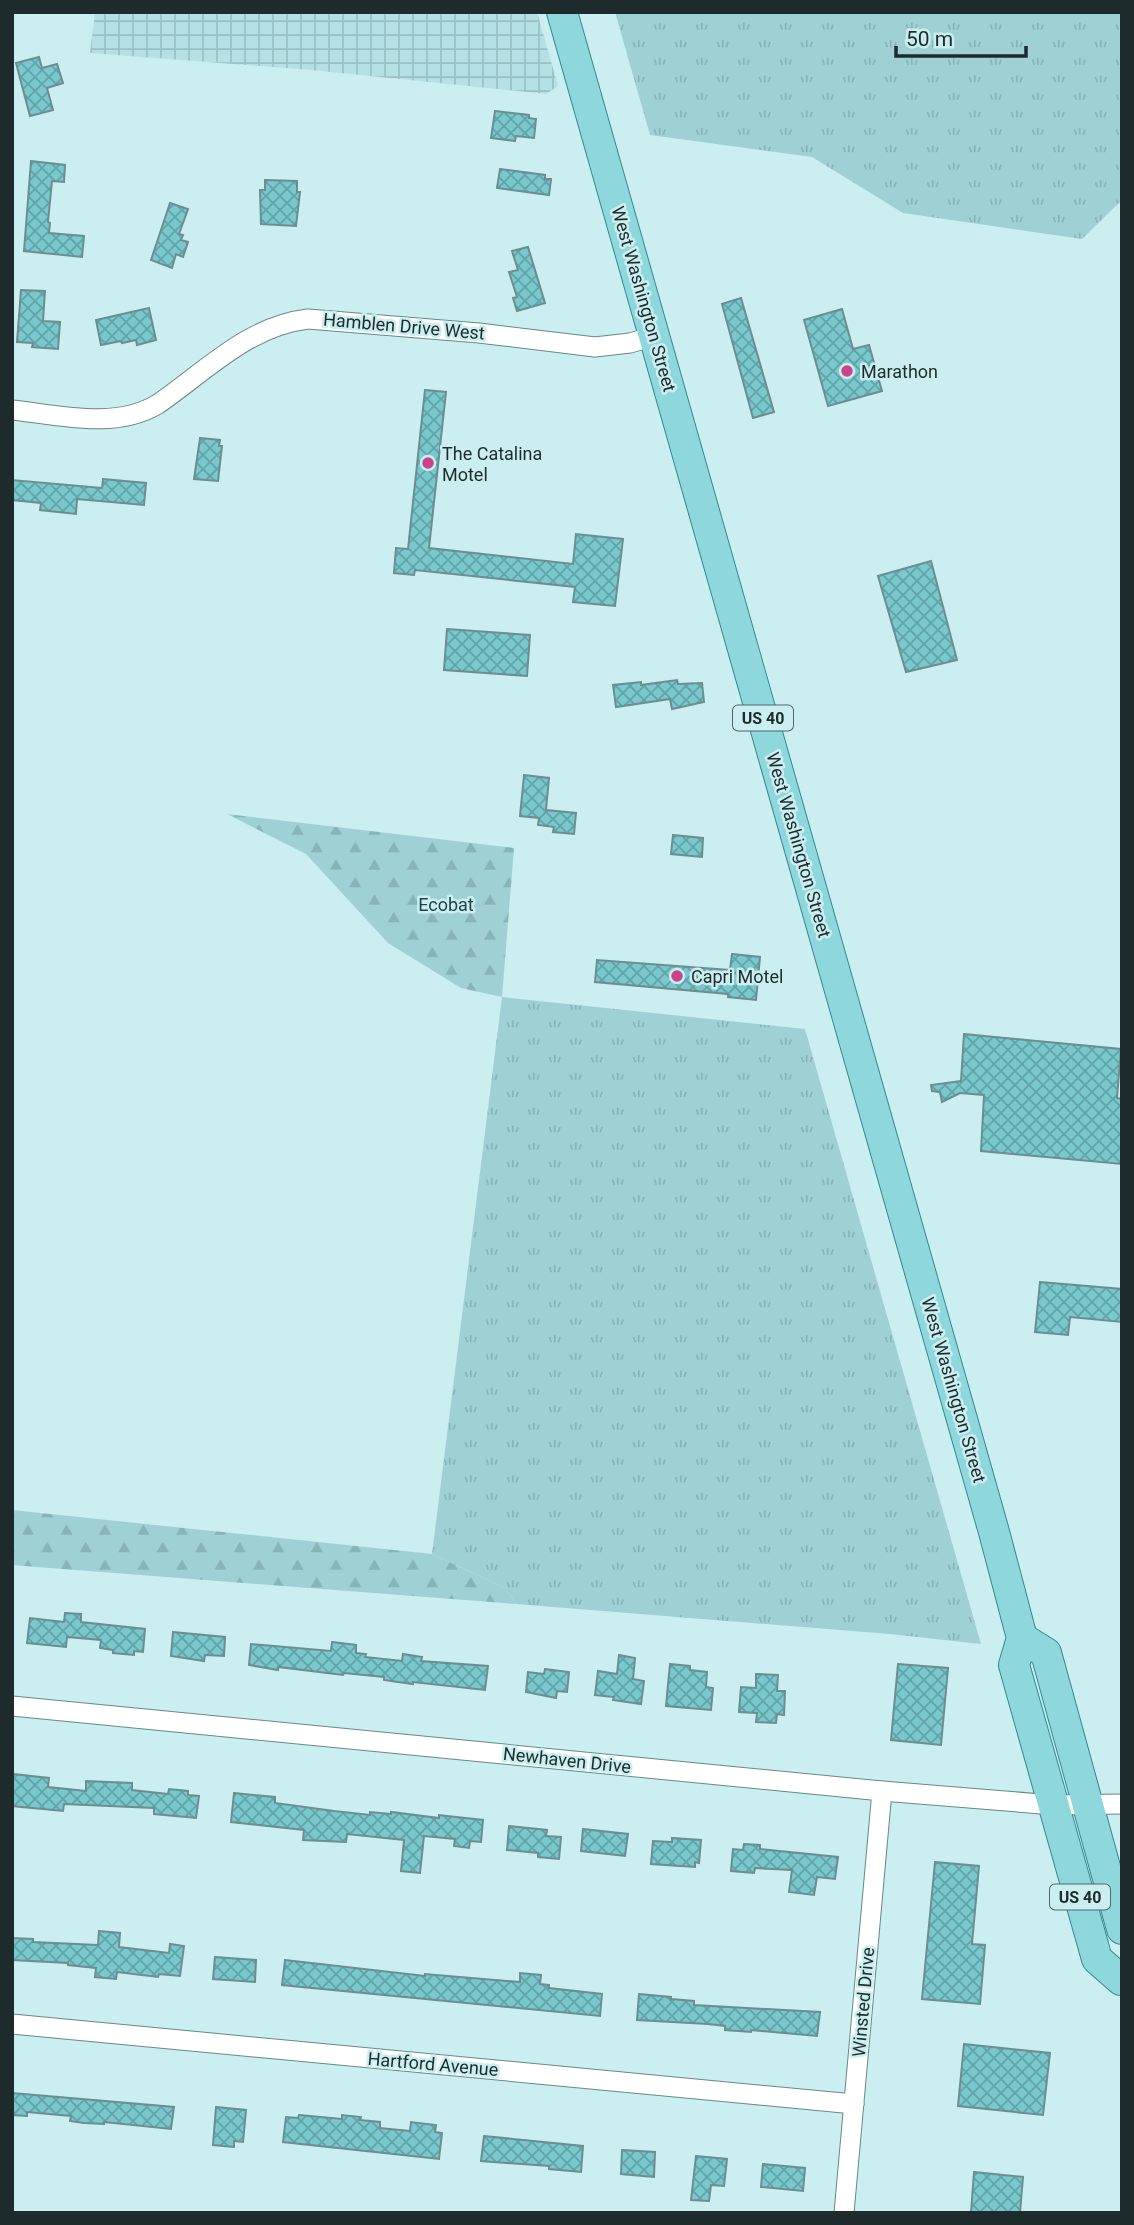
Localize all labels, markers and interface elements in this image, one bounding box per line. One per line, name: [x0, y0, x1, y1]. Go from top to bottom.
scale bar: [896, 14, 1026, 58]
text: 50 m: [906, 27, 953, 51]
street label: West Washington Street: [607, 204, 681, 394]
street label: Hamblen Drive West: [322, 308, 486, 344]
place label: Marathon: [861, 361, 938, 382]
marker: Marathon: [839, 363, 855, 379]
place label: The Catalina Motel: [442, 443, 542, 485]
marker: The Catalina Motel: [420, 455, 436, 471]
road number: US 40: [733, 706, 793, 730]
street label: West Washington Street: [762, 750, 836, 940]
park label: Ecobat: [418, 894, 474, 915]
place label: Capri Motel: [691, 966, 783, 987]
marker: Capri Motel: [669, 968, 685, 984]
street label: West Washington Street: [917, 1295, 991, 1485]
street label: Newhaven Drive: [502, 1743, 632, 1777]
road number: US 40: [1050, 1884, 1110, 1910]
street label: Winsted Drive: [848, 1946, 878, 2058]
street label: Hartford Avenue: [367, 2048, 499, 2080]

